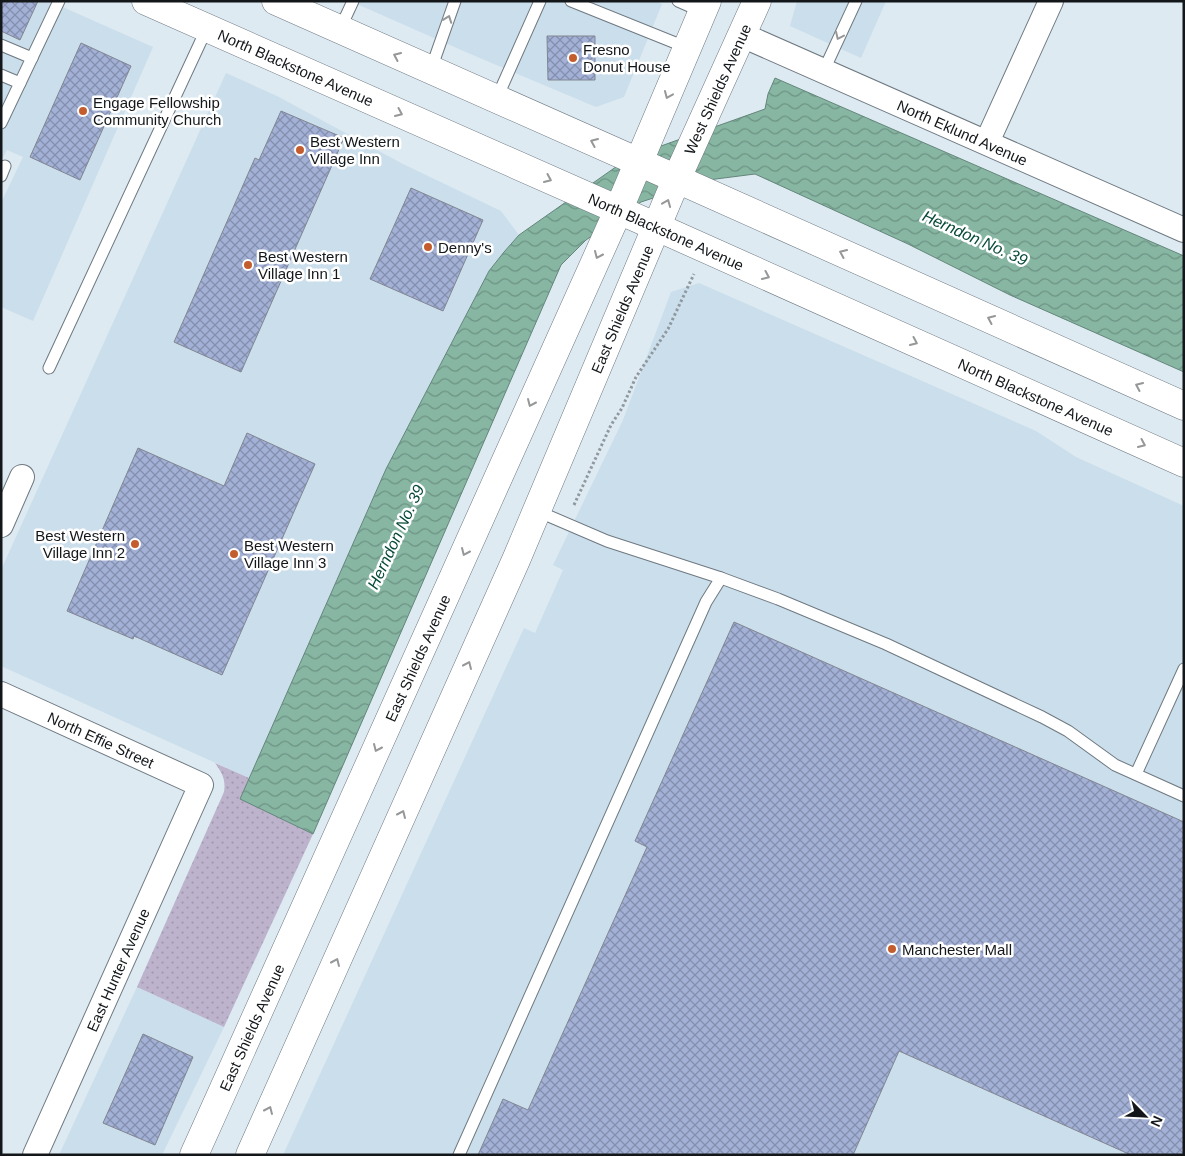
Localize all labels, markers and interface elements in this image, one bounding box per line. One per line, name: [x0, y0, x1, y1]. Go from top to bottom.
one-way arrow: [442, 16, 452, 24]
street label: West Shields Avenue: [680, 21, 754, 157]
street label: North Blackstone Avenue: [216, 26, 376, 109]
one-way arrow: [836, 30, 846, 39]
place label: Fresno Donut House: [583, 41, 671, 75]
one-way arrow: [393, 51, 402, 62]
marker: Fresno Donut House: [567, 52, 579, 64]
one-way arrow: [663, 90, 674, 99]
place label: Engage Fellowship Community Church: [93, 94, 221, 128]
street label: North Eklund Avenue: [895, 96, 1030, 168]
marker: Engage Fellowship Community Church: [77, 105, 89, 117]
one-way arrow: [394, 106, 403, 117]
place label: Best Western Village Inn: [310, 133, 400, 167]
one-way arrow: [590, 138, 599, 148]
marker: Best Western Village Inn: [294, 144, 306, 156]
one-way arrow: [543, 173, 552, 184]
street label: North Blackstone Avenue: [586, 189, 747, 273]
one-way arrow: [661, 199, 672, 208]
water label: Herndon No. 39: [920, 207, 1030, 269]
place label: Denny's: [438, 239, 492, 256]
marker: Denny's: [422, 241, 434, 253]
street label: East Shields Avenue: [587, 243, 656, 376]
place label: Best Western Village Inn 1: [258, 248, 348, 282]
one-way arrow: [839, 248, 848, 259]
one-way arrow: [593, 250, 604, 259]
marker: Best Western Village Inn 1: [242, 259, 254, 271]
one-way arrow: [761, 269, 770, 280]
one-way arrow: [987, 315, 996, 326]
one-way arrow: [909, 336, 918, 347]
street label: North Blackstone Avenue: [956, 355, 1116, 439]
one-way arrow: [1135, 381, 1144, 392]
one-way arrow: [527, 398, 538, 407]
one-way arrow: [1137, 438, 1146, 449]
water label: Herndon No. 39: [364, 482, 428, 592]
place label: Best Western Village Inn 2: [35, 527, 125, 561]
place label: Best Western Village Inn 3: [244, 537, 334, 571]
marker: Best Western Village Inn 2: [129, 538, 141, 550]
one-way arrow: [460, 547, 471, 556]
marker: Best Western Village Inn 3: [228, 548, 240, 560]
street label: East Shields Avenue: [381, 592, 453, 724]
one-way arrow: [462, 661, 473, 670]
street label: North Effie Street: [45, 708, 158, 771]
one-way arrow: [372, 743, 383, 752]
one-way arrow: [396, 810, 407, 819]
street label: East Hunter Avenue: [83, 906, 153, 1034]
place label: Manchester Mall: [902, 941, 1012, 958]
marker: Manchester Mall: [886, 943, 898, 955]
one-way arrow: [329, 958, 340, 967]
street label: East Shields Avenue: [215, 961, 287, 1093]
north arrow: [1120, 1091, 1170, 1141]
one-way arrow: [263, 1106, 274, 1115]
text: N: [1148, 1113, 1166, 1129]

